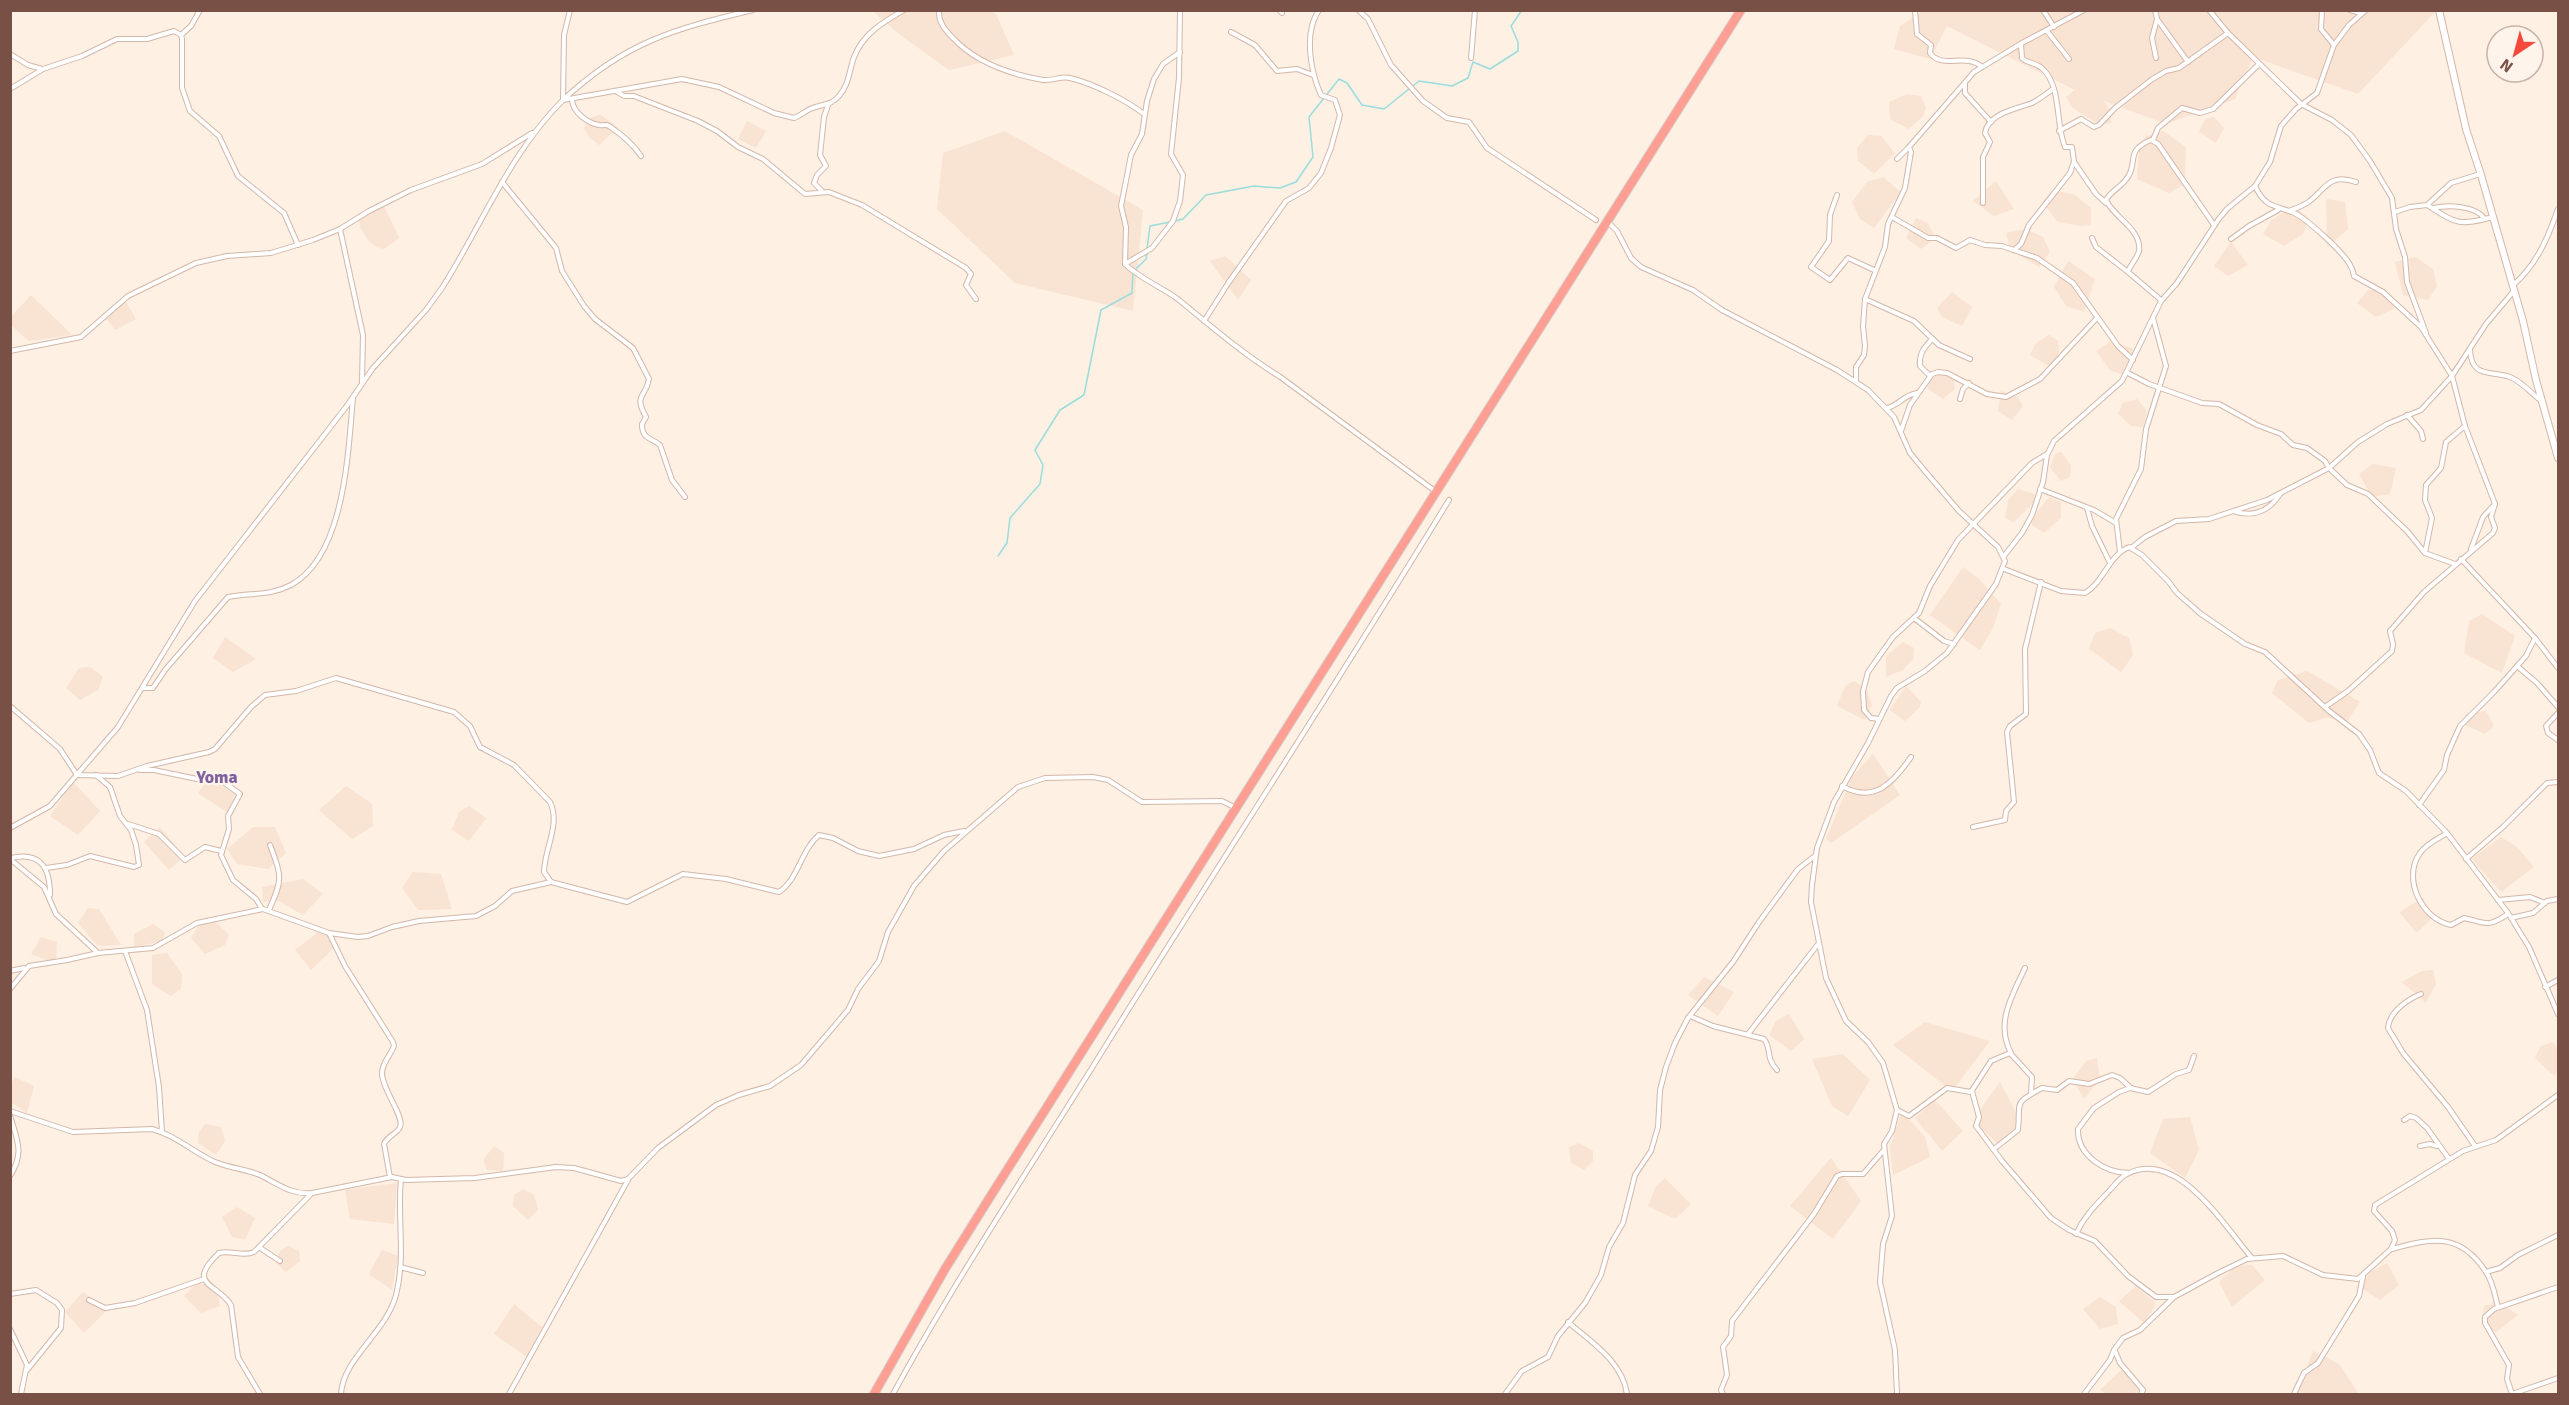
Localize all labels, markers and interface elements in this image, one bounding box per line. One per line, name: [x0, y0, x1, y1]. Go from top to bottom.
north arrow: [2485, 24, 2545, 84]
text: N: [2496, 54, 2517, 77]
district label: Yoma: [195, 766, 238, 788]

